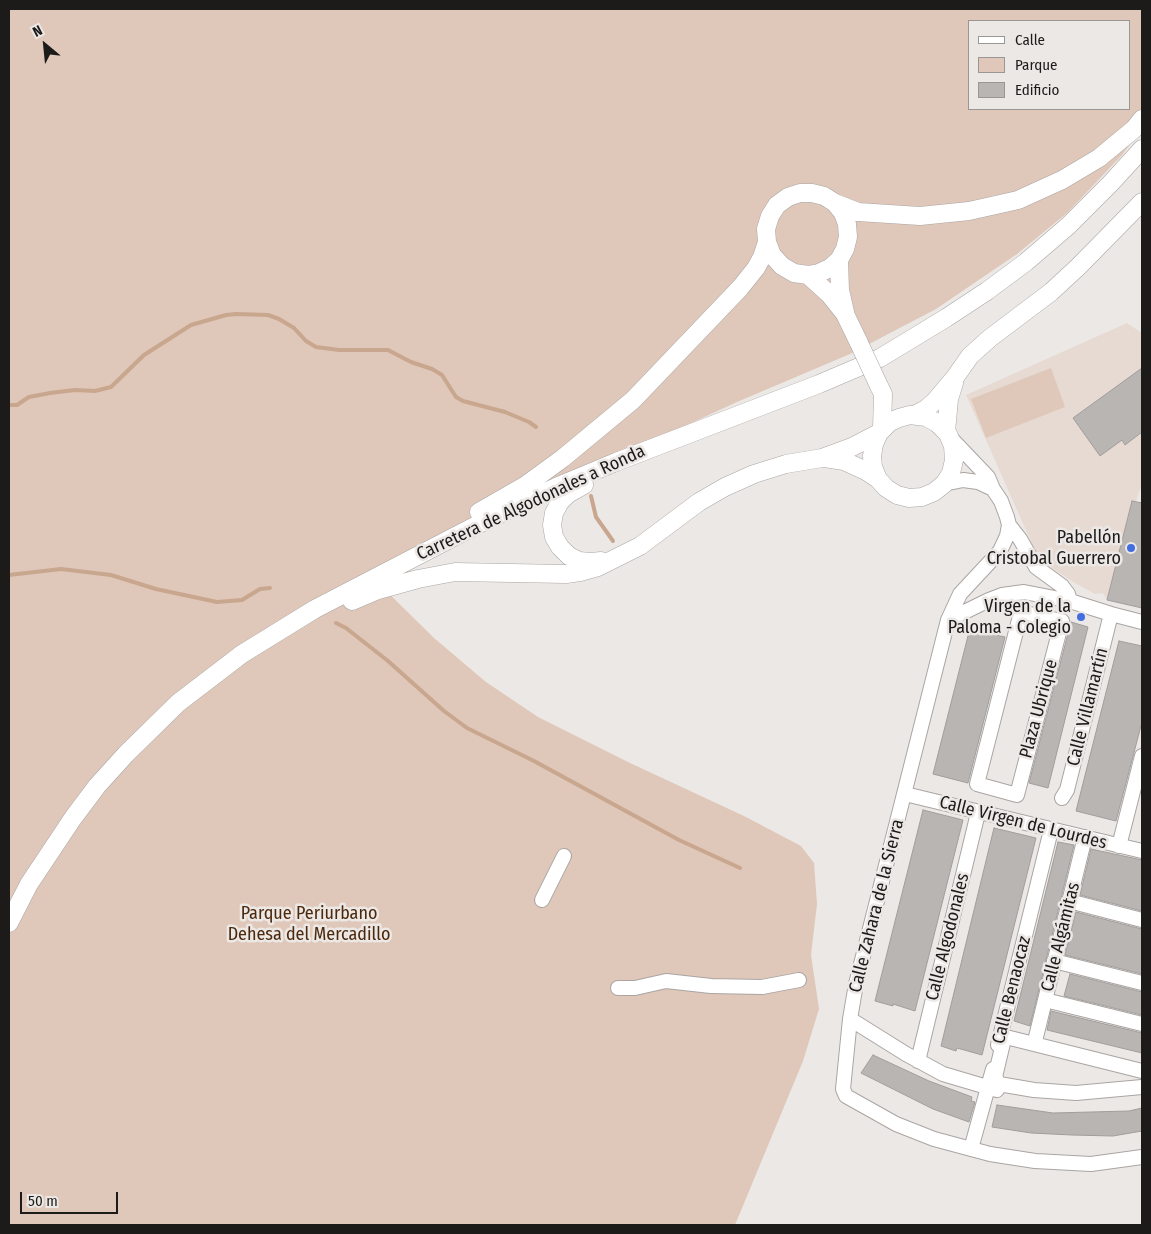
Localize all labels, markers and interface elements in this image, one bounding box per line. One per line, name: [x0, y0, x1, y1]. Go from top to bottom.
north arrow: [20, 20, 70, 70]
legend: [968, 20, 1131, 110]
text: N: [30, 22, 45, 41]
text: Calle: [1015, 31, 1045, 49]
text: Parque: [1015, 56, 1058, 74]
text: Edificio: [1015, 81, 1060, 99]
street label: Carretera de Algodonales a Ronda: [413, 441, 649, 565]
place label: Pabellón Cristobal Guerrero: [987, 527, 1121, 570]
marker: Pabellón Cristobal Guerrero: [1125, 542, 1137, 554]
place label: Virgen de la Paloma - Colegio: [948, 596, 1071, 638]
marker: Virgen de la Paloma - Colegio: [1075, 611, 1087, 623]
street label: Calle Villamartín: [1063, 646, 1113, 768]
street label: Plaza Ubrique: [1015, 657, 1063, 761]
street label: Calle Virgen de Lourdes: [937, 792, 1109, 854]
street label: Calle Zahara de la Sierra: [845, 817, 909, 995]
street label: Calle Algodonales: [922, 871, 974, 1003]
street label: Calle Algámitas: [1037, 880, 1085, 994]
park label: Parque Periurbano Dehesa del Mercadillo: [228, 903, 390, 946]
street label: Calle Benaocaz: [988, 934, 1036, 1046]
scale bar: [22, 1182, 120, 1214]
text: 50 m: [28, 1192, 58, 1210]

